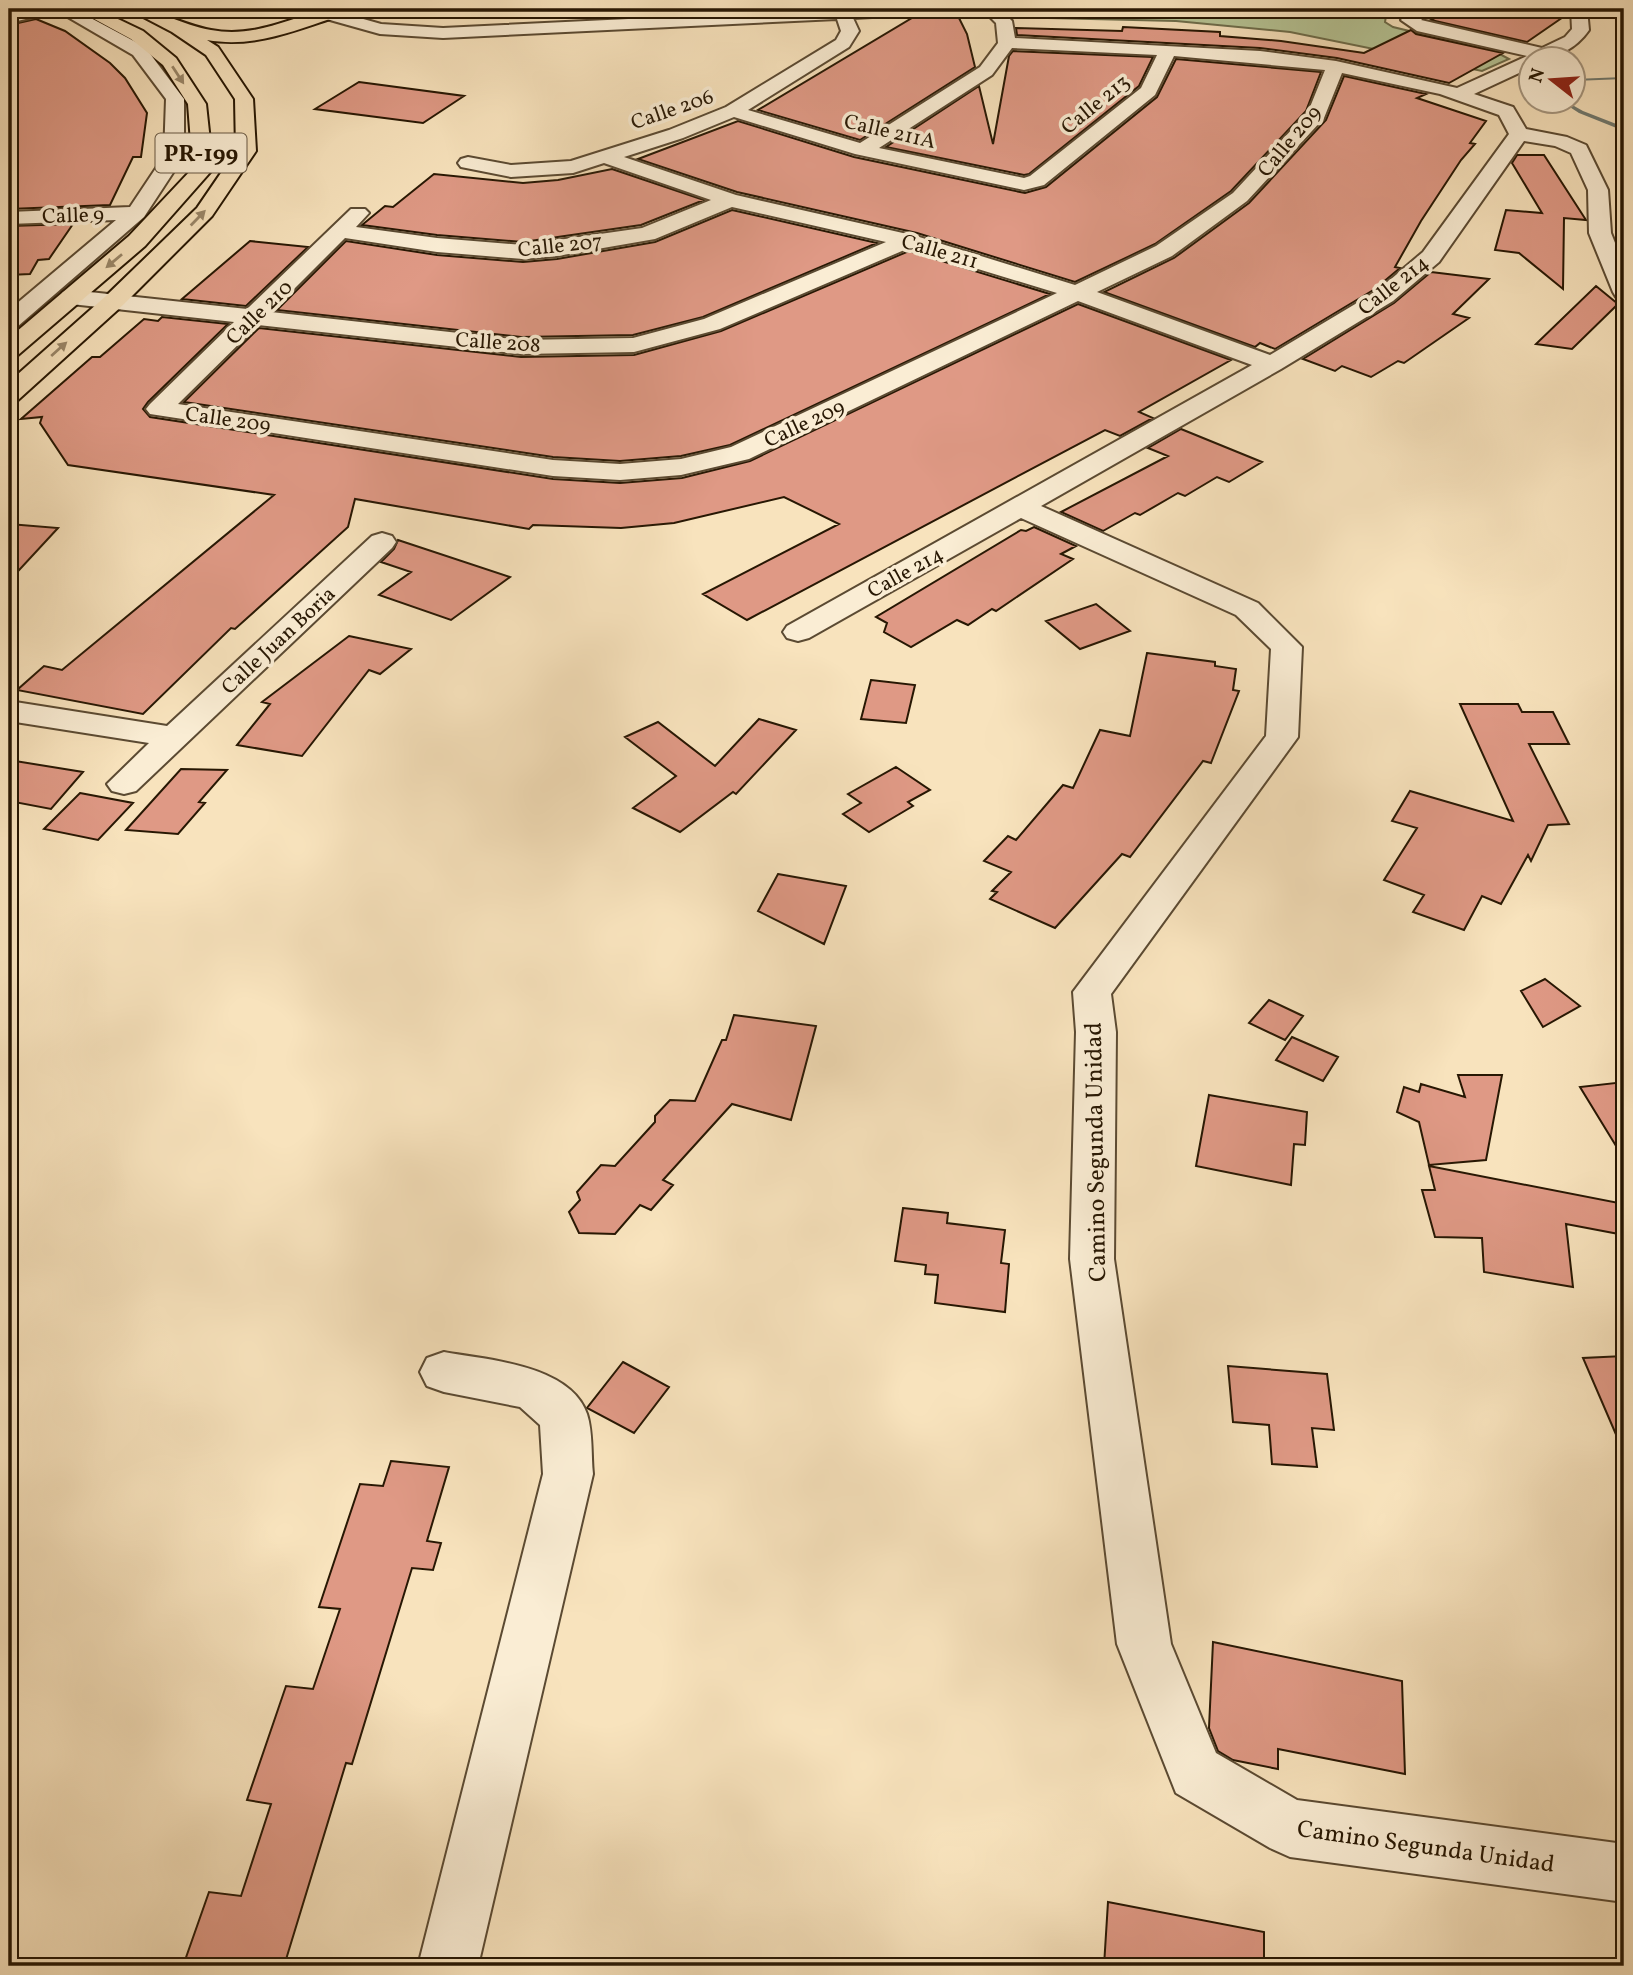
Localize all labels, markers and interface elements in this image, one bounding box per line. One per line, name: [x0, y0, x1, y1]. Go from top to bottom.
north arrow: [1518, 46, 1588, 116]
text: N: [1523, 65, 1552, 86]
one-way arrow: [172, 66, 185, 85]
street label: Calle 213: [1055, 68, 1137, 142]
street label: Calle 206: [627, 83, 718, 138]
street label: Calle 209: [1252, 100, 1329, 184]
street label: Calle 211A: [841, 108, 939, 157]
road number: PR-199: [156, 134, 246, 172]
street label: Calle 9: [42, 201, 105, 232]
one-way arrow: [190, 209, 206, 227]
street label: Calle 207: [516, 228, 604, 265]
street label: Calle 211: [898, 228, 981, 277]
street label: Calle 214: [1352, 249, 1435, 323]
one-way arrow: [105, 253, 122, 268]
street label: Calle 210: [220, 274, 300, 352]
street label: Calle 208: [454, 326, 541, 361]
one-way arrow: [50, 341, 68, 357]
street label: Calle 209: [760, 393, 850, 456]
street label: Calle 209: [183, 400, 272, 441]
street label: Calle 214: [862, 541, 949, 606]
street label: Calle Juan Boria: [215, 580, 343, 702]
street label: Camino Segunda Unidad: [1078, 1022, 1116, 1282]
street label: Camino Segunda Unidad: [1295, 1813, 1557, 1883]

